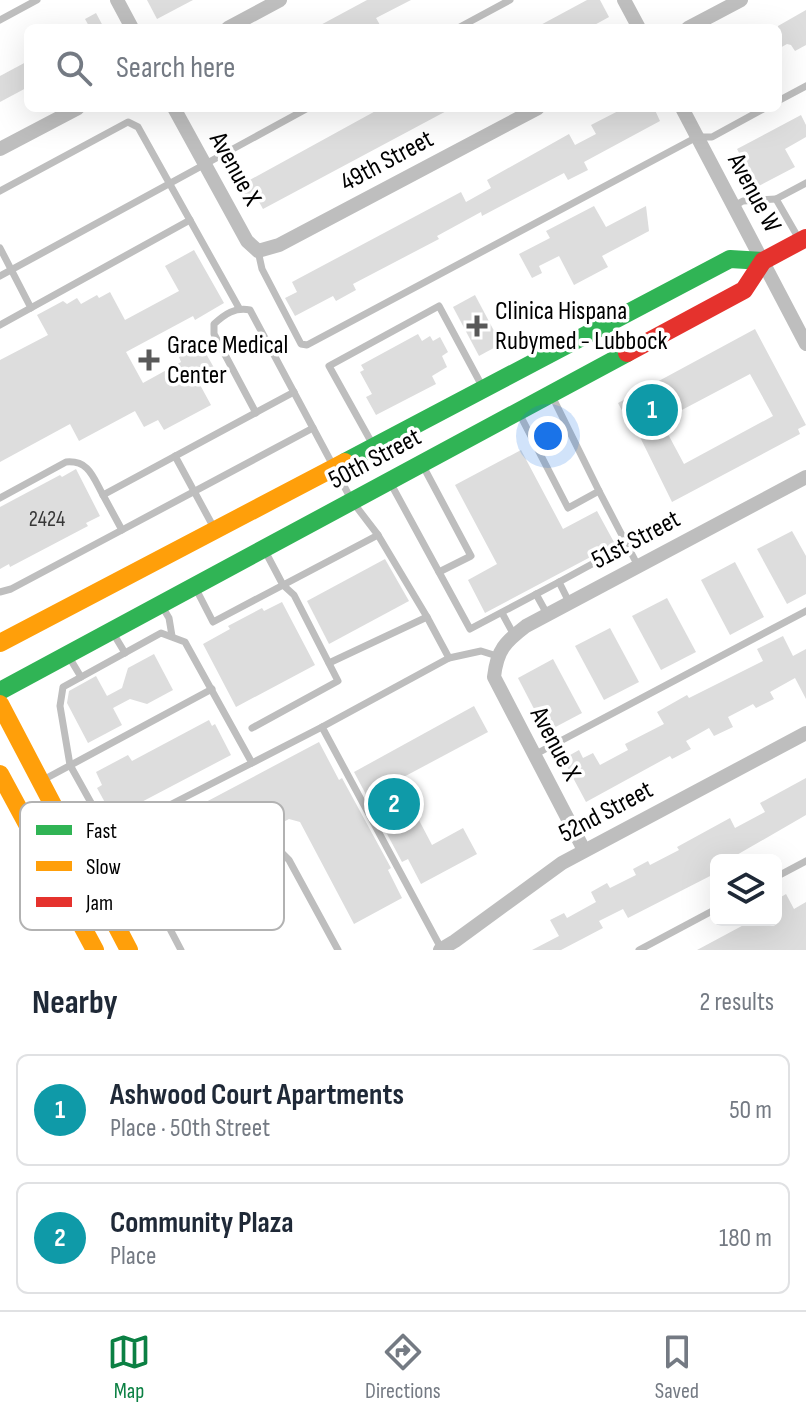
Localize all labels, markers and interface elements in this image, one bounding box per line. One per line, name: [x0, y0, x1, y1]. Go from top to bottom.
search box: [24, 24, 782, 112]
icon: search: [52, 46, 96, 90]
text: Search here: [116, 50, 235, 86]
street label: 49th Street: [335, 124, 439, 198]
street label: Avenue X: [202, 126, 268, 211]
street label: Avenue W: [720, 147, 788, 238]
place label: Clinica Hispana Rubymed - Lubbock: [495, 296, 668, 357]
marker: Clinica Hispana Rubymed - Lubbock: [466, 315, 488, 337]
place label: Grace Medical Center: [167, 330, 288, 391]
marker: Grace Medical Center: [138, 349, 160, 371]
pin: 1: [626, 380, 678, 440]
your location: [528, 416, 568, 456]
street label: 50th Street: [324, 422, 427, 496]
street label: 51st Street: [586, 504, 686, 576]
house number: 2424: [29, 506, 65, 533]
street label: Avenue X: [522, 701, 587, 786]
pin: 2: [368, 774, 420, 834]
street label: 52nd Street: [554, 774, 658, 850]
legend: [20, 802, 284, 930]
text: Fast: [86, 818, 117, 845]
text: Slow: [86, 854, 121, 881]
map controls: [710, 854, 782, 926]
button: layers: [710, 854, 782, 926]
text: Jam: [85, 890, 113, 917]
text: Nearby: [32, 982, 118, 1023]
text: 2 results: [700, 987, 774, 1018]
text: Ashwood Court Apartments: [110, 1077, 404, 1113]
text: 1: [55, 1095, 65, 1126]
text: 50 m: [729, 1095, 772, 1126]
text: Place · 50th Street: [110, 1113, 270, 1144]
text: Community Plaza: [110, 1205, 294, 1241]
text: 2: [54, 1223, 66, 1254]
text: 180 m: [719, 1223, 772, 1254]
text: Place: [110, 1241, 157, 1272]
tab: Map: [107, 1330, 151, 1405]
tab: Directions: [365, 1330, 441, 1405]
tab: Saved: [655, 1330, 699, 1405]

